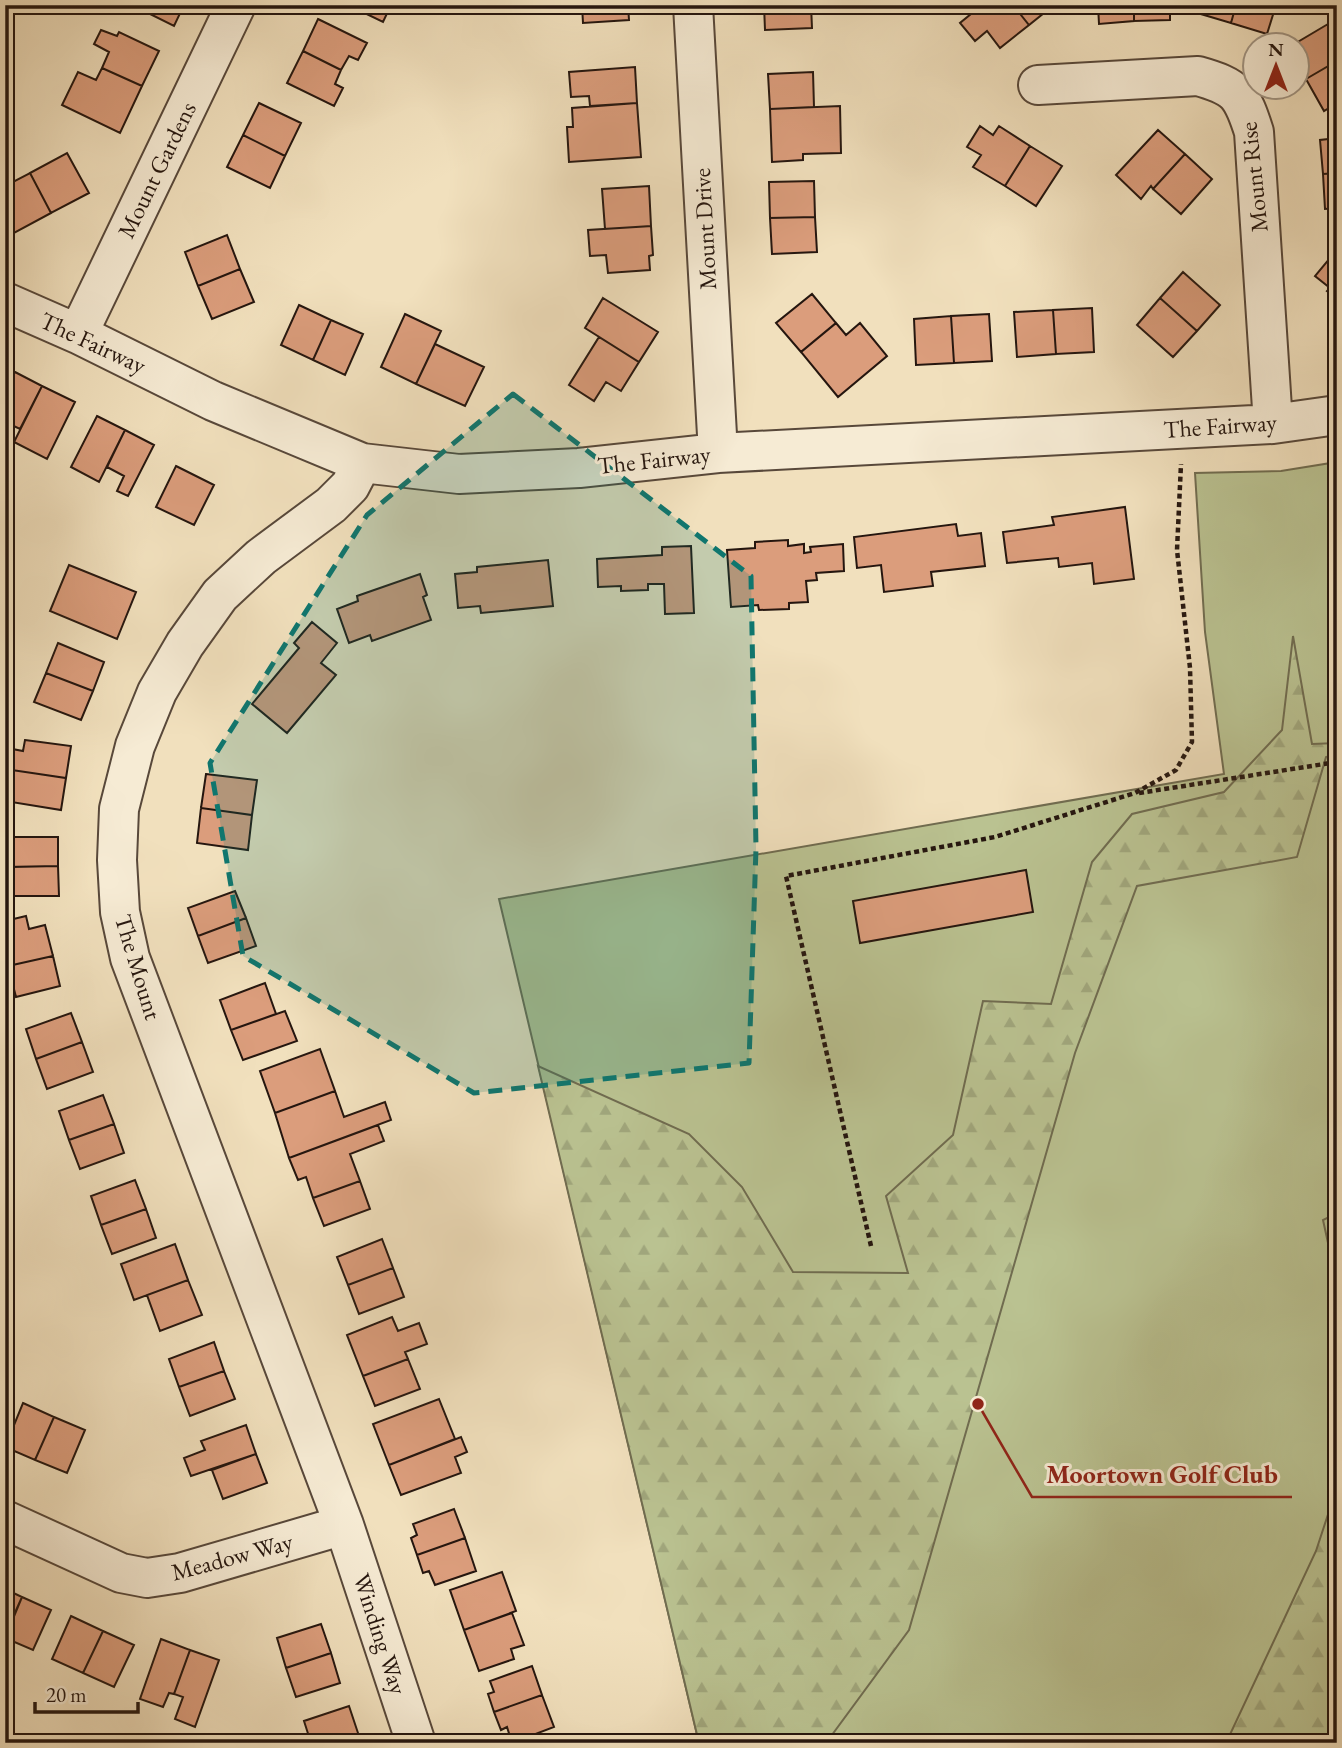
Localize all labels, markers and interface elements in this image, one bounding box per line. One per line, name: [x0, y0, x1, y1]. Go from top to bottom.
north arrow: [1240, 32, 1310, 102]
text: N: [1268, 37, 1284, 62]
street label: Mount Gardens: [110, 97, 203, 243]
street label: Mount Rise: [1232, 120, 1275, 234]
street label: Mount Drive: [686, 167, 723, 291]
street label: The Fairway: [35, 304, 152, 381]
street label: The Fairway: [1162, 406, 1278, 445]
street label: The Fairway: [596, 438, 713, 481]
street label: The Mount: [108, 910, 169, 1024]
callout: Moortown Golf Club: [1032, 1450, 1292, 1497]
text: Moortown Golf Club: [1046, 1457, 1278, 1491]
street label: Meadow Way: [168, 1525, 296, 1588]
street label: Winding Way: [346, 1569, 415, 1699]
scale bar: [35, 1671, 138, 1715]
text: 20 m: [46, 1681, 87, 1708]

